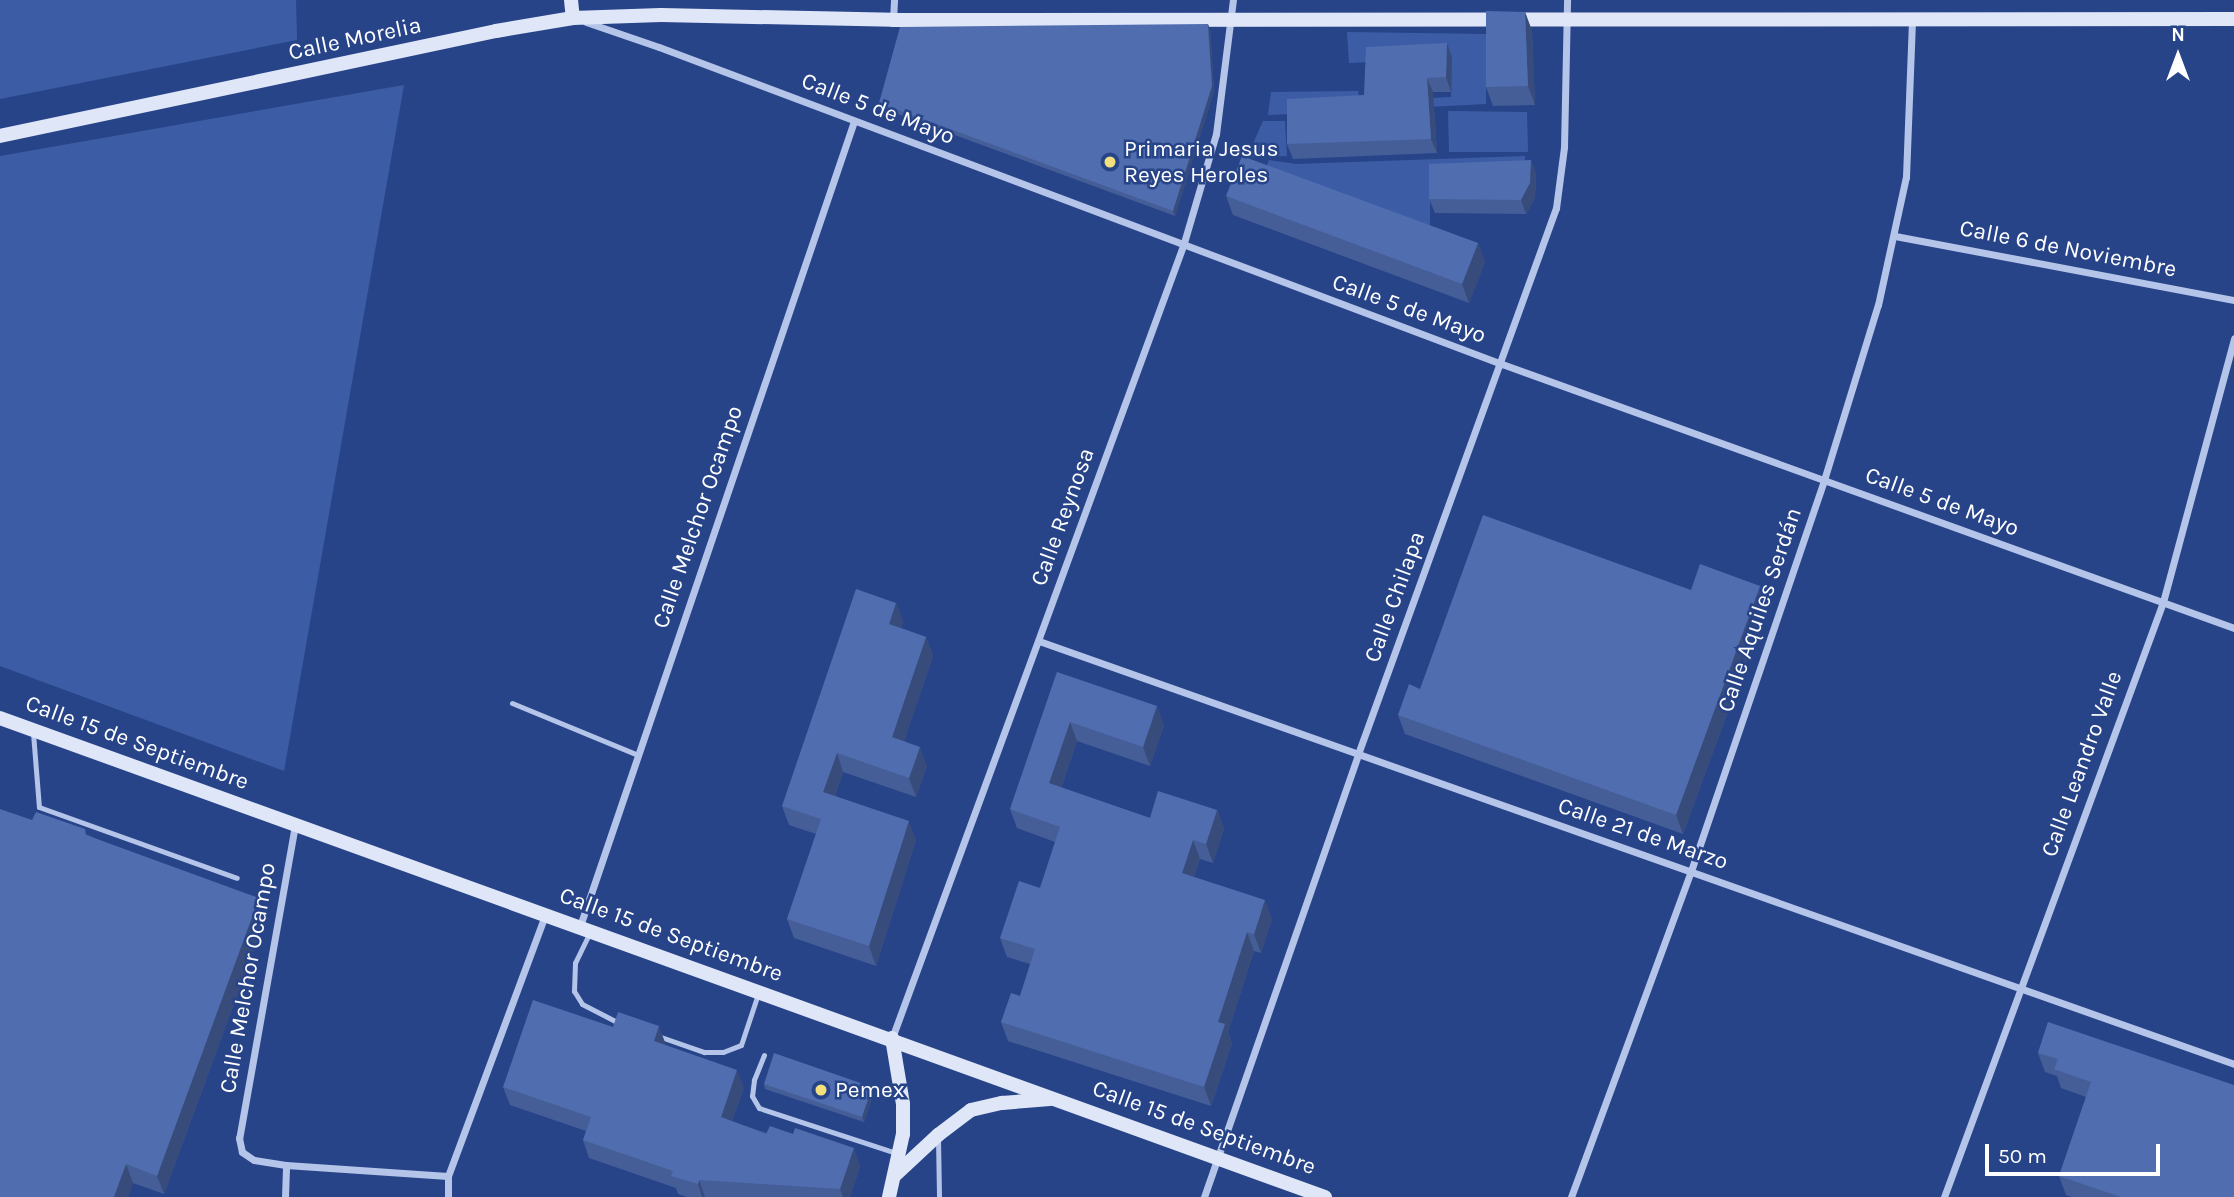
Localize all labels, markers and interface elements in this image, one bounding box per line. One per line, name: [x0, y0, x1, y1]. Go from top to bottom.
street label: Calle Morelia: [286, 11, 424, 67]
north arrow: [2143, 21, 2213, 91]
text: N: [2171, 24, 2185, 46]
street label: Calle 5 de Mayo: [798, 67, 958, 151]
place label: Primaria Jesus Reyes Heroles: [1124, 135, 1279, 189]
marker: Primaria Jesus Reyes Heroles: [1102, 154, 1118, 170]
street label: Calle 6 de Noviembre: [1957, 214, 2179, 284]
street label: Calle 5 de Mayo: [1328, 268, 1490, 350]
street label: Calle Melchor Ocampo: [647, 402, 749, 632]
street label: Calle Reynosa: [1025, 444, 1101, 590]
street label: Calle 5 de Mayo: [1861, 461, 2023, 543]
street label: Calle Aquiles Serdán: [1712, 504, 1808, 716]
street label: Calle Chilapa: [1359, 528, 1431, 666]
street label: Calle Leandro Valle: [2036, 667, 2128, 861]
street label: Calle 15 de Septiembre: [22, 690, 252, 796]
street label: Calle 21 de Marzo: [1554, 792, 1732, 876]
street label: Calle Melchor Ocampo: [214, 861, 282, 1095]
street label: Calle 15 de Septiembre: [556, 882, 786, 988]
street label: Calle 15 de Septiembre: [1089, 1075, 1319, 1181]
place label: Pemex: [835, 1076, 905, 1104]
marker: Pemex: [813, 1082, 829, 1098]
scale bar: [1989, 1130, 2164, 1174]
text: 50 m: [1998, 1144, 2047, 1168]

